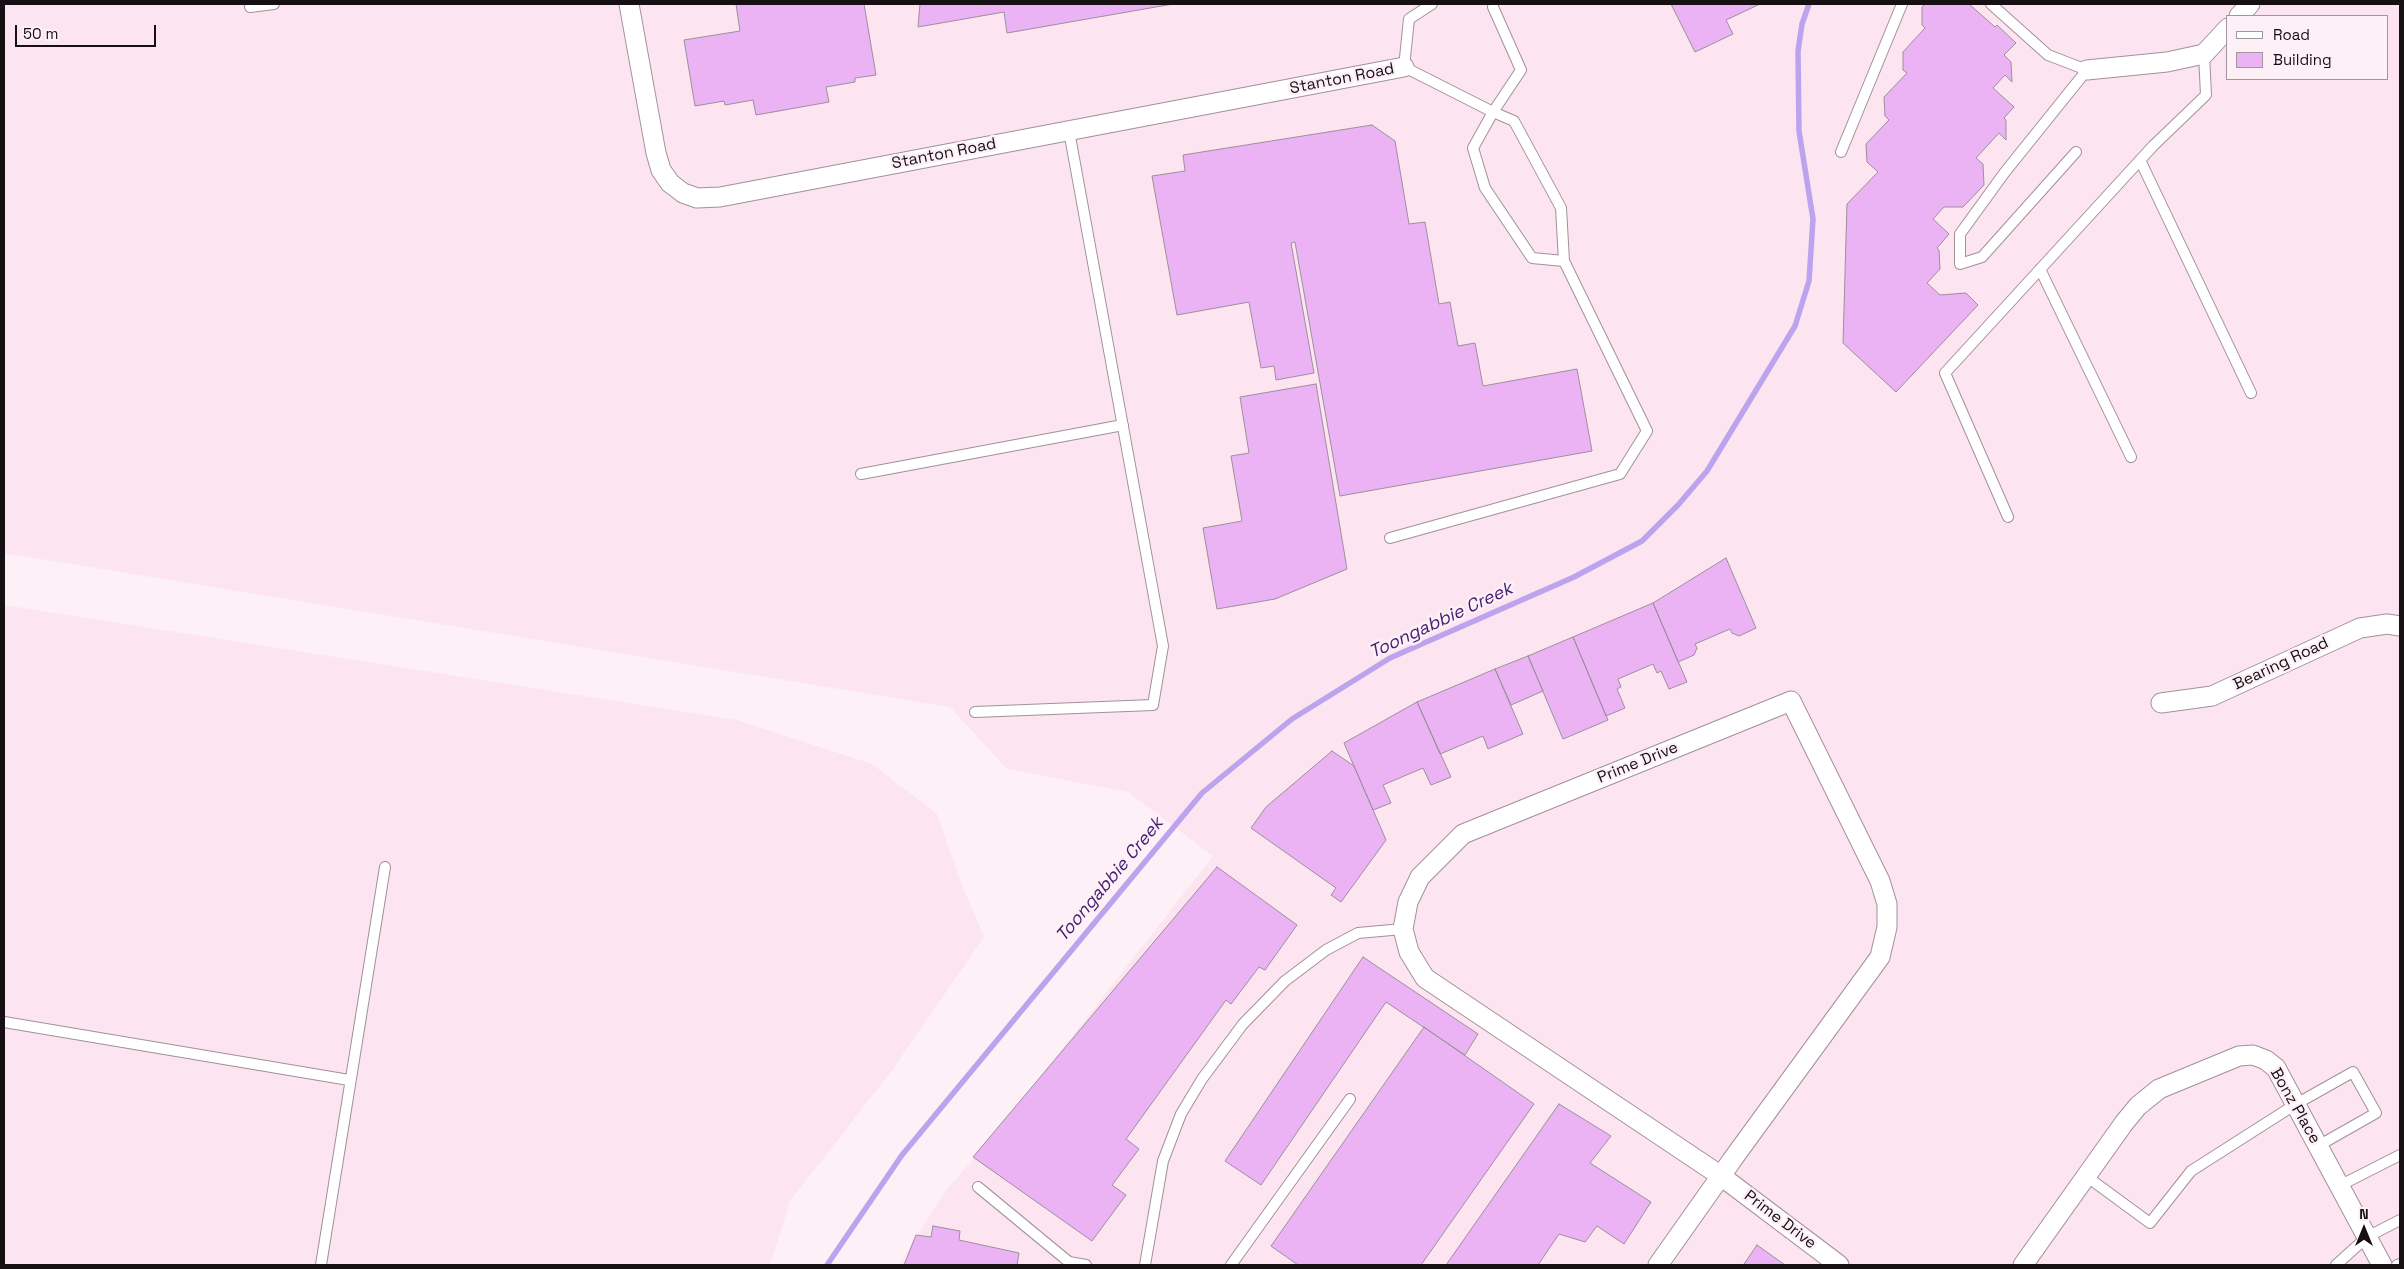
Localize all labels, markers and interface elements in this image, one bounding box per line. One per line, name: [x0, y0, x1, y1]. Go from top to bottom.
scale bar: [18, 15, 159, 47]
legend: [2226, 15, 2389, 80]
text: 50 m: [23, 24, 58, 43]
text: Road: [2273, 25, 2310, 44]
text: Building: [2273, 50, 2332, 69]
street label: Stanton Road: [1288, 59, 1396, 99]
street label: Stanton Road: [890, 134, 998, 174]
water label: Toongabbie Creek: [1366, 578, 1516, 664]
street label: Bearing Road: [2230, 634, 2332, 694]
street label: Prime Drive: [1595, 738, 1681, 788]
water label: Toongabbie Creek: [1052, 813, 1168, 947]
street label: Bonz Place: [2266, 1065, 2324, 1147]
street label: Prime Drive: [1740, 1187, 1820, 1253]
north arrow: [2339, 1204, 2389, 1254]
text: N: [2359, 1205, 2369, 1223]

